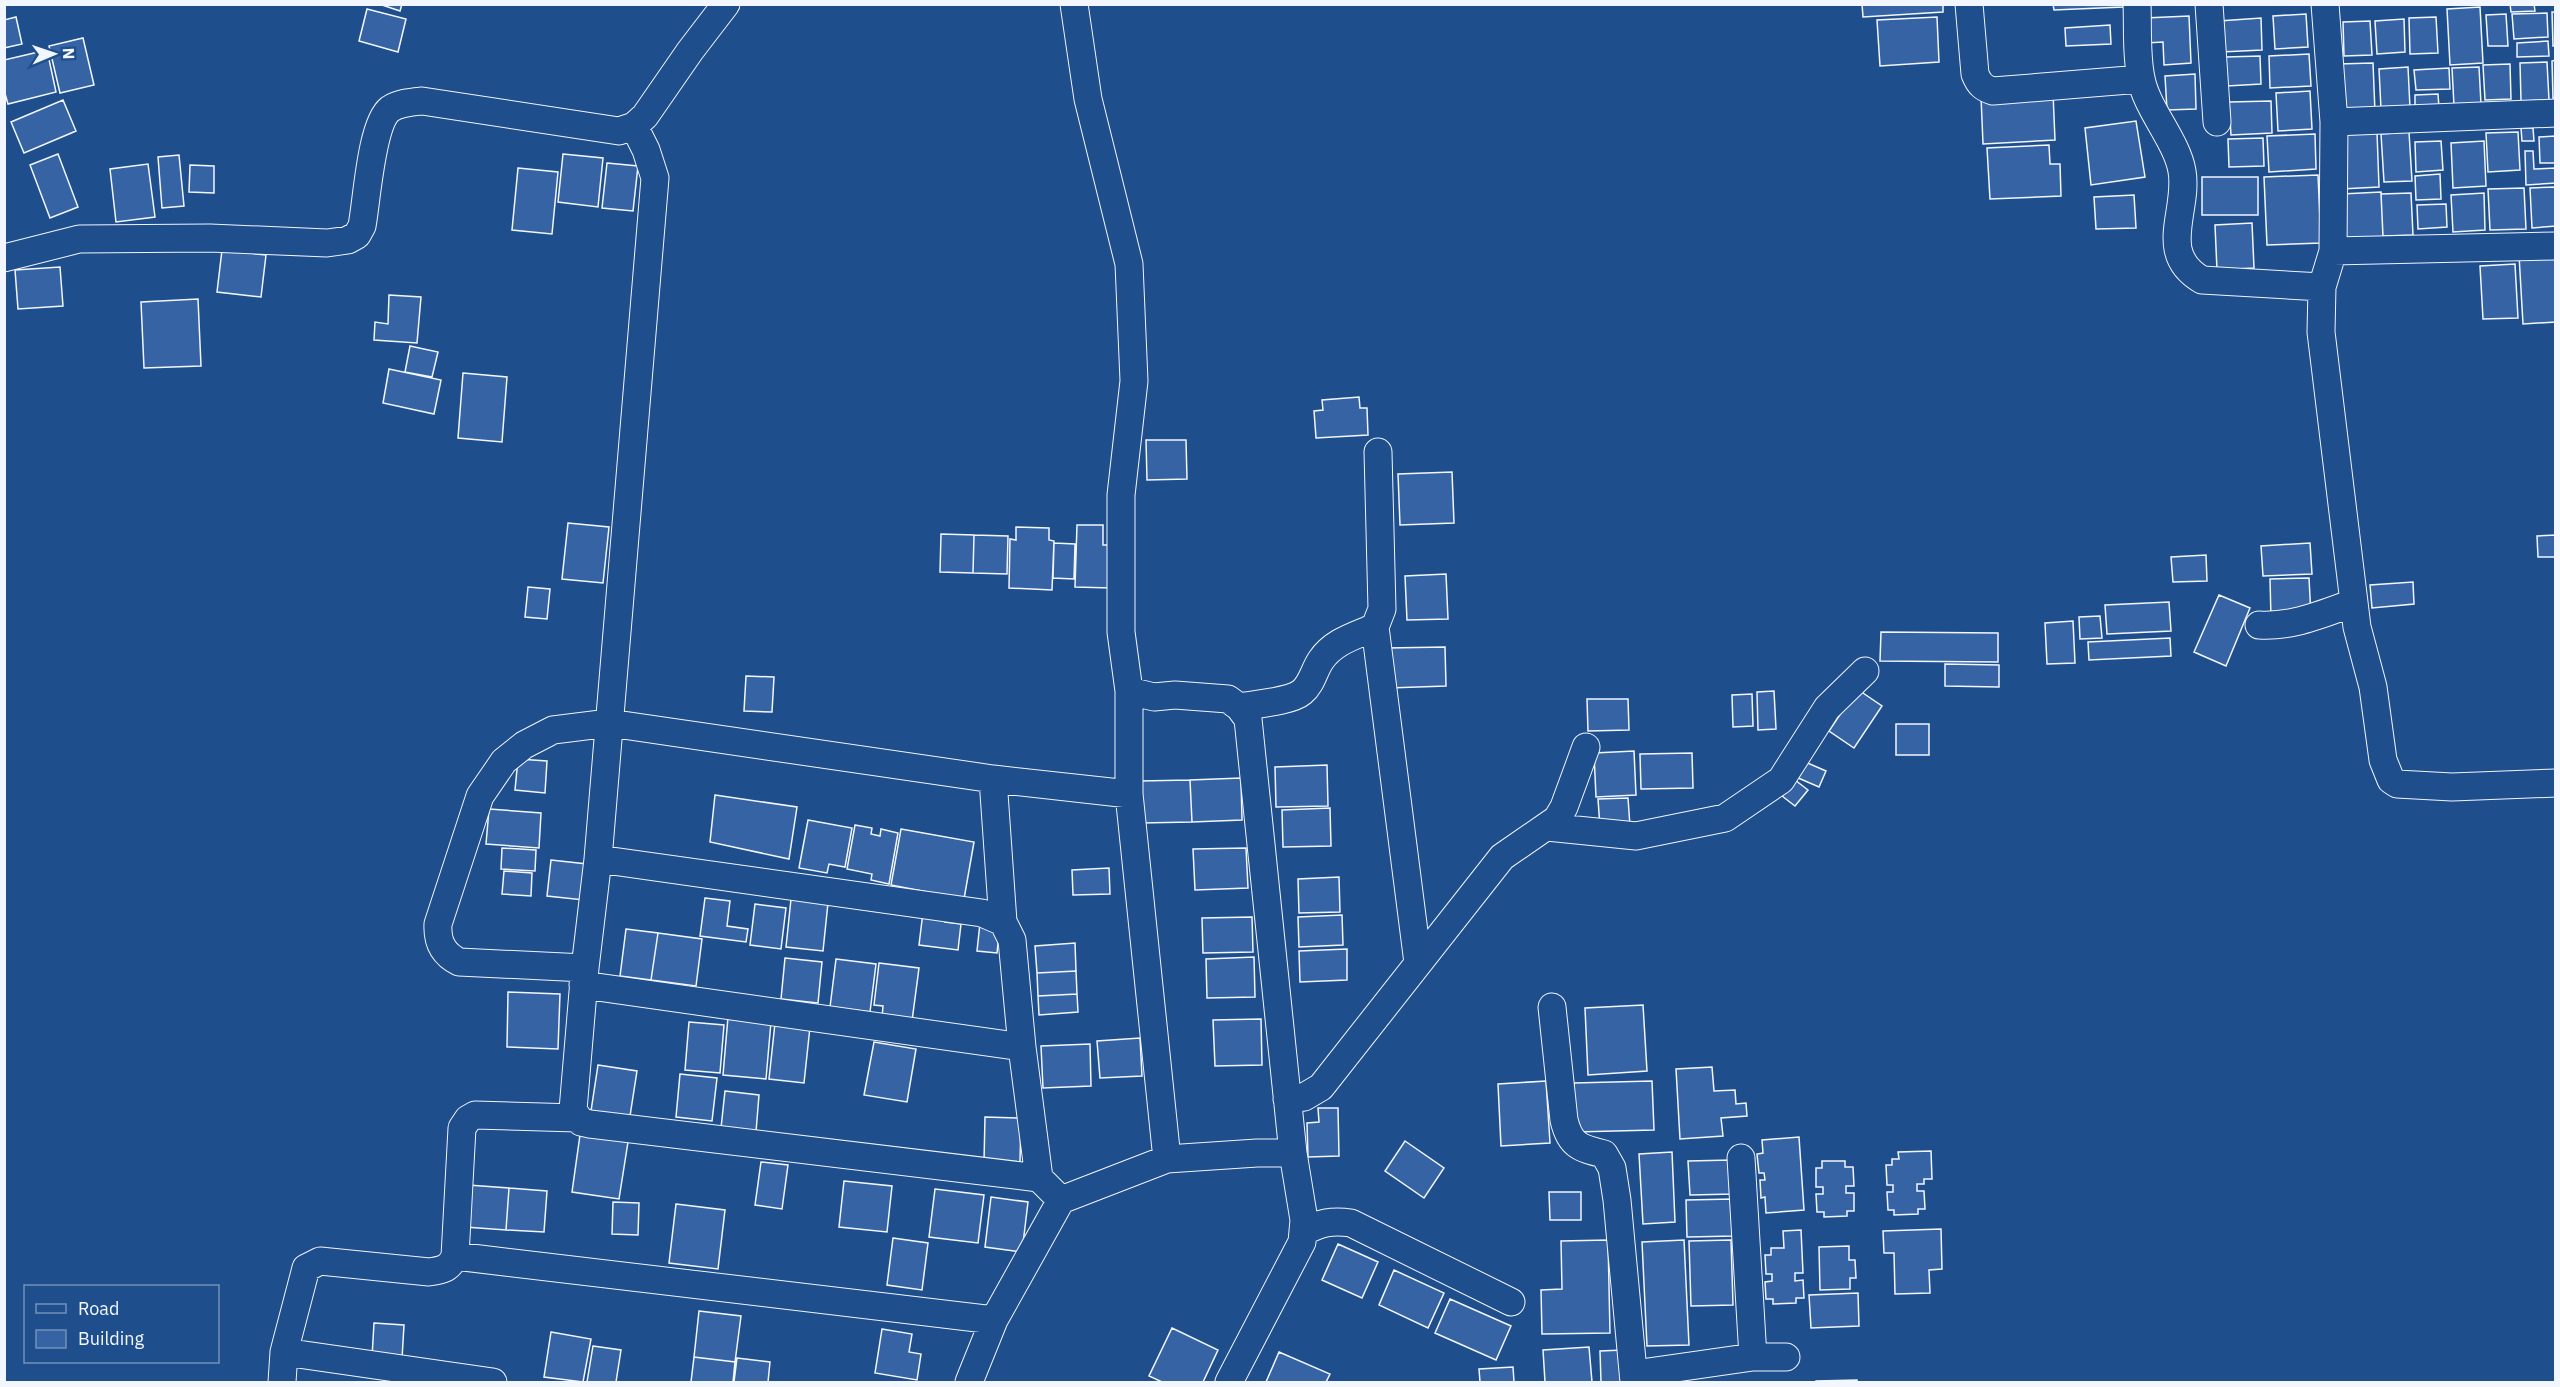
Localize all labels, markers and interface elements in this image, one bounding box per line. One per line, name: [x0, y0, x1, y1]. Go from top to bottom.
north arrow: [24, 24, 84, 84]
text: N: [59, 47, 79, 60]
legend: [24, 1285, 219, 1363]
text: Road: [78, 1297, 119, 1320]
text: Building: [78, 1327, 145, 1350]

